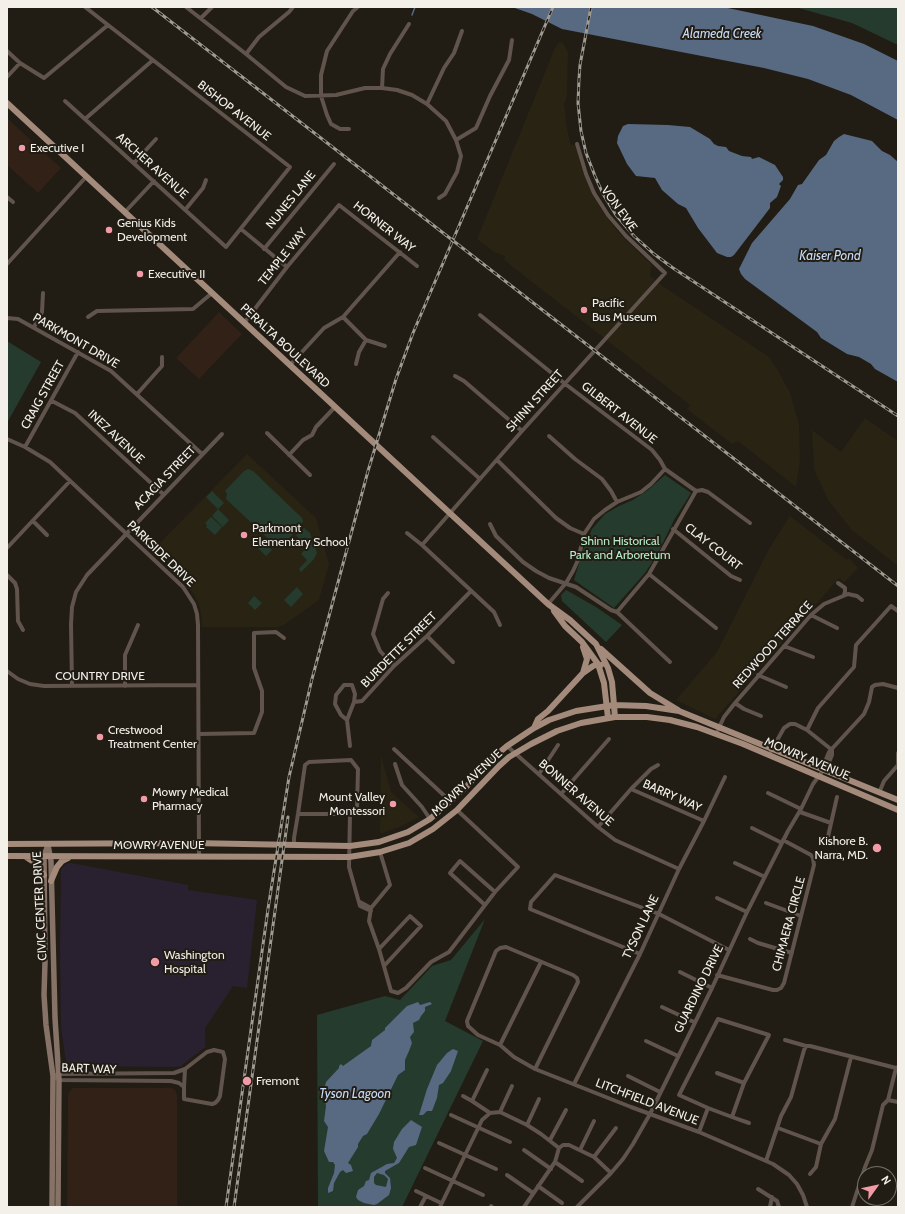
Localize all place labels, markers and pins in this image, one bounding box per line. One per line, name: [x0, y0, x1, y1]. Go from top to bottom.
place label: Executive I: [30, 141, 84, 155]
marker: Executive I: [17, 143, 27, 153]
place label: Genius Kids Development: [117, 216, 187, 244]
marker: Genius Kids Development: [104, 225, 114, 235]
place label: Executive II: [148, 267, 205, 281]
marker: Executive II: [135, 269, 145, 279]
place label: Pacific Bus Museum: [592, 296, 657, 324]
marker: Pacific Bus Museum: [579, 305, 589, 315]
place label: Parkmont Elementary School: [252, 521, 348, 549]
marker: Parkmont Elementary School: [239, 530, 249, 540]
place label: Crestwood Treatment Center: [108, 723, 197, 751]
marker: Crestwood Treatment Center: [95, 732, 105, 742]
place label: Mowry Medical Pharmacy: [152, 785, 228, 813]
place label: Mount Valley Montessori: [319, 790, 385, 818]
marker: Mowry Medical Pharmacy: [139, 794, 149, 804]
marker: Mount Valley Montessori: [388, 799, 398, 809]
place label: Kishore B. Narra, MD.: [815, 834, 868, 862]
marker: Kishore B. Narra, MD.: [871, 842, 883, 854]
place label: Washington Hospital: [164, 948, 225, 976]
marker: Washington Hospital: [149, 956, 161, 968]
place label: Fremont: [256, 1074, 299, 1088]
marker: Fremont: [241, 1075, 253, 1087]

